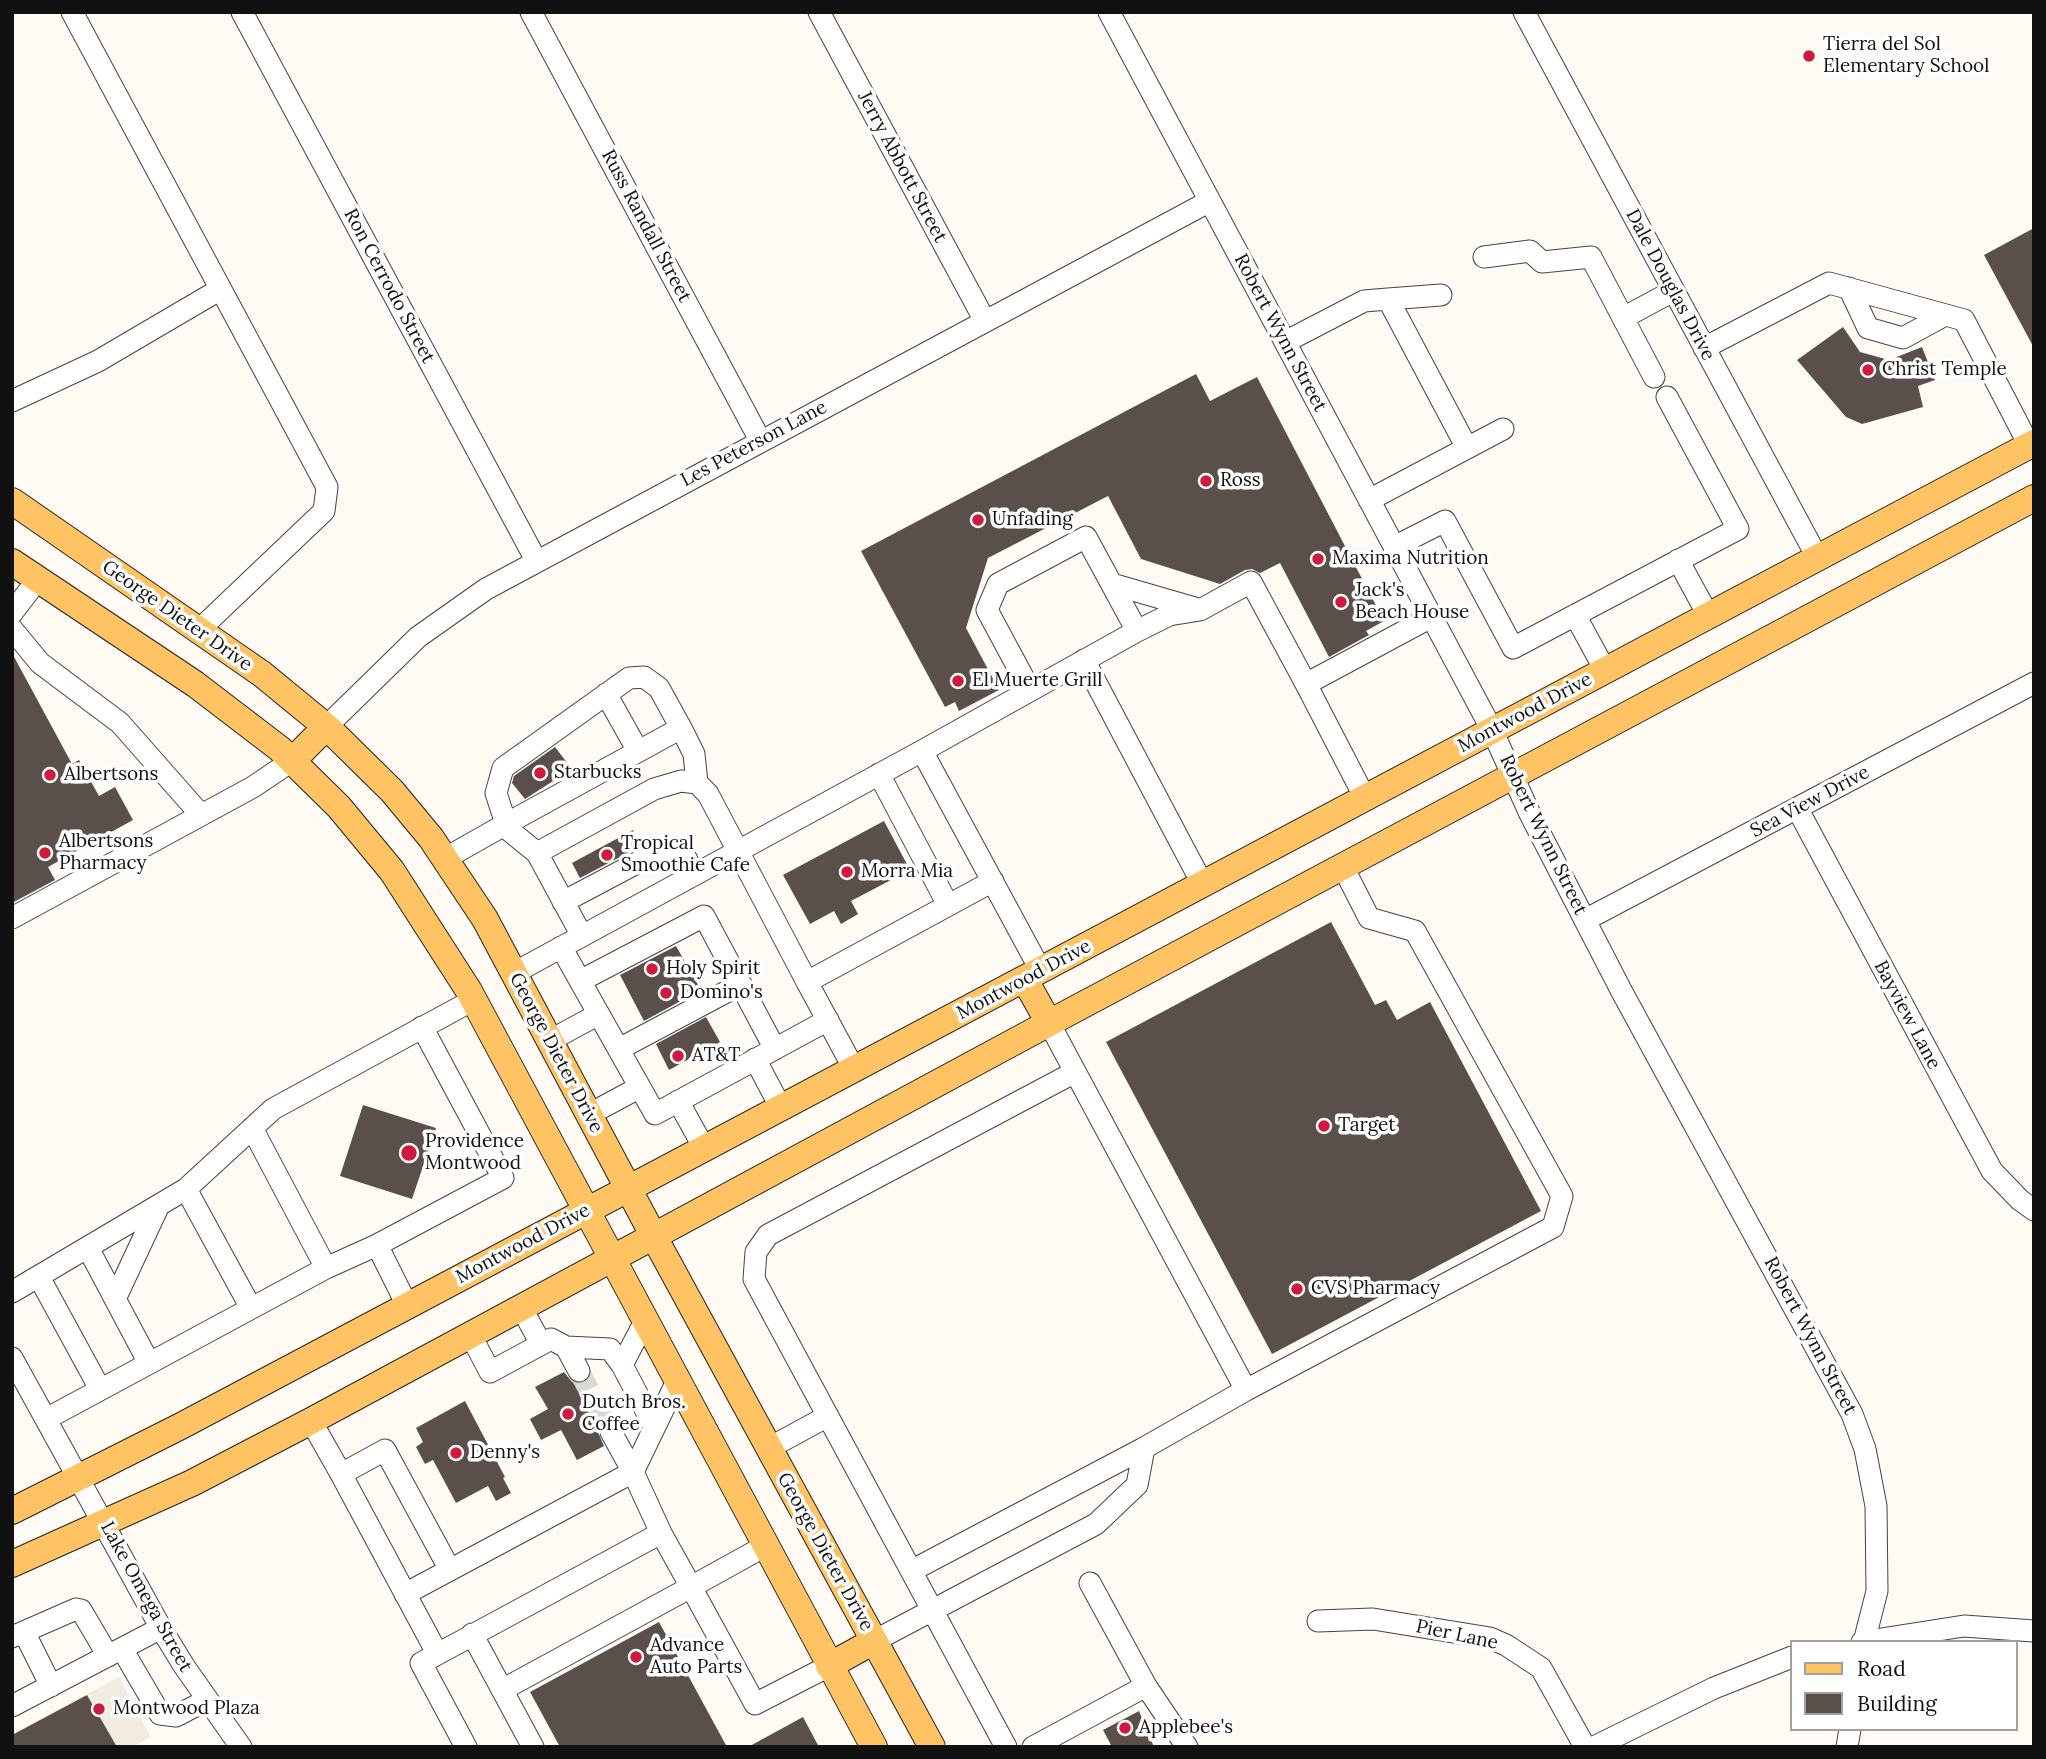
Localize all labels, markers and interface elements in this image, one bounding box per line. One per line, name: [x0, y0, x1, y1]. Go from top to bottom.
place label: Tierra del Sol Elementary School: [1823, 34, 1989, 78]
marker: Tierra del Sol Elementary School: [1801, 48, 1817, 64]
street label: Jerry Abbott Street: [853, 88, 951, 246]
street label: Russ Randall Street: [596, 146, 696, 306]
street label: Ron Cerrodo Street: [339, 205, 439, 367]
street label: Dale Douglas Drive: [1620, 205, 1720, 365]
street label: Robert Wynn Street: [1229, 250, 1331, 416]
place label: Christ Temple: [1882, 359, 2007, 381]
marker: Christ Temple: [1860, 362, 1876, 378]
street label: Les Peterson Lane: [677, 396, 831, 492]
place label: Ross: [1220, 470, 1261, 492]
marker: Ross: [1198, 473, 1214, 489]
place label: Unfading: [992, 509, 1073, 531]
marker: Unfading: [970, 512, 986, 528]
place label: Maxima Nutrition: [1332, 548, 1489, 570]
marker: Maxima Nutrition: [1310, 551, 1326, 567]
street label: George Dieter Drive: [98, 556, 256, 676]
place label: Jack's Beach House: [1355, 580, 1469, 624]
marker: Jack's Beach House: [1333, 594, 1349, 610]
street label: Montwood Drive: [1454, 668, 1596, 758]
place label: El Muerte Grill: [972, 670, 1102, 692]
marker: El Muerte Grill: [950, 673, 966, 689]
street label: Robert Wynn Street: [1494, 751, 1592, 919]
street label: Sea View Drive: [1747, 761, 1873, 843]
place label: Starbucks: [554, 762, 642, 784]
place label: Albertsons: [64, 764, 158, 786]
marker: Starbucks: [532, 765, 548, 781]
marker: Albertsons: [42, 767, 58, 783]
place label: Albertsons Pharmacy: [59, 831, 153, 875]
place label: Tropical Smoothie Cafe: [621, 833, 750, 877]
marker: Albertsons Pharmacy: [37, 845, 53, 861]
marker: Tropical Smoothie Cafe: [599, 847, 615, 863]
place label: Morra Mia: [861, 861, 953, 883]
marker: Morra Mia: [839, 864, 855, 880]
street label: Montwood Drive: [953, 935, 1095, 1025]
street label: Bayview Lane: [1869, 957, 1945, 1073]
place label: Holy Spirit: [666, 958, 760, 980]
marker: Holy Spirit: [644, 961, 660, 977]
street label: George Dieter Drive: [504, 969, 608, 1137]
place label: Domino's: [680, 982, 763, 1004]
marker: Domino's: [658, 985, 674, 1001]
place label: AT&T: [692, 1045, 740, 1067]
marker: AT&T: [670, 1048, 686, 1064]
place label: Target: [1338, 1115, 1396, 1137]
marker: Target: [1316, 1118, 1332, 1134]
place label: Providence Montwood: [425, 1131, 524, 1175]
marker: Providence Montwood: [399, 1143, 419, 1163]
street label: Montwood Drive: [452, 1199, 594, 1289]
street label: Robert Wynn Street: [1759, 1253, 1861, 1419]
place label: CVS Pharmacy: [1311, 1278, 1440, 1300]
marker: CVS Pharmacy: [1289, 1281, 1305, 1297]
place label: Dutch Bros. Coffee: [582, 1392, 686, 1436]
marker: Dutch Bros. Coffee: [560, 1406, 576, 1422]
place label: Denny's: [470, 1442, 540, 1464]
marker: Denny's: [448, 1445, 464, 1461]
street label: George Dieter Drive: [772, 1469, 878, 1635]
street label: Lake Omega Street: [95, 1518, 197, 1676]
street label: Pier Lane: [1414, 1615, 1500, 1655]
place label: Advance Auto Parts: [650, 1635, 742, 1679]
legend: [1790, 1640, 2018, 1731]
marker: Advance Auto Parts: [628, 1649, 644, 1665]
text: Road: [1857, 1655, 1906, 1682]
text: Building: [1857, 1690, 1937, 1717]
place label: Montwood Plaza: [113, 1698, 260, 1720]
marker: Montwood Plaza: [91, 1701, 107, 1717]
place label: Applebee's: [1139, 1717, 1233, 1739]
marker: Applebee's: [1117, 1720, 1133, 1736]

